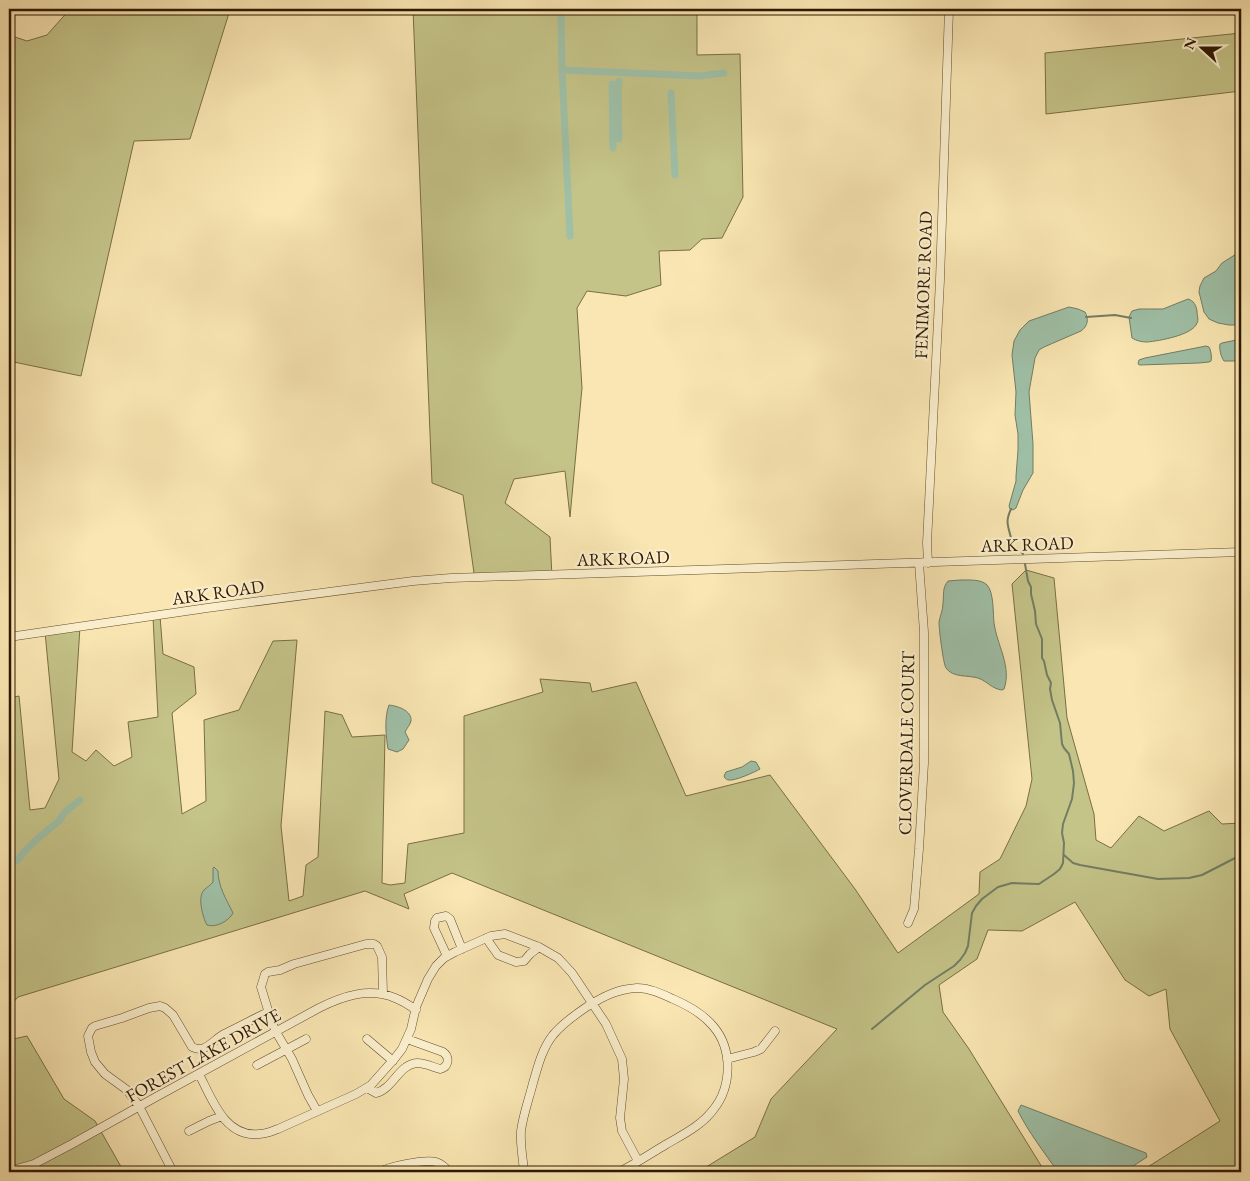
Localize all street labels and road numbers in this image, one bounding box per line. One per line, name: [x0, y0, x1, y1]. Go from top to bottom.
street label: FENIMORE ROAD: [909, 210, 937, 360]
street label: ARK ROAD: [979, 531, 1074, 557]
street label: ARK ROAD: [575, 545, 670, 571]
street label: ARK ROAD: [169, 574, 266, 610]
street label: CLOVERDALE COURT: [893, 650, 919, 835]
street label: FOREST LAKE DRIVE: [121, 1003, 285, 1107]

